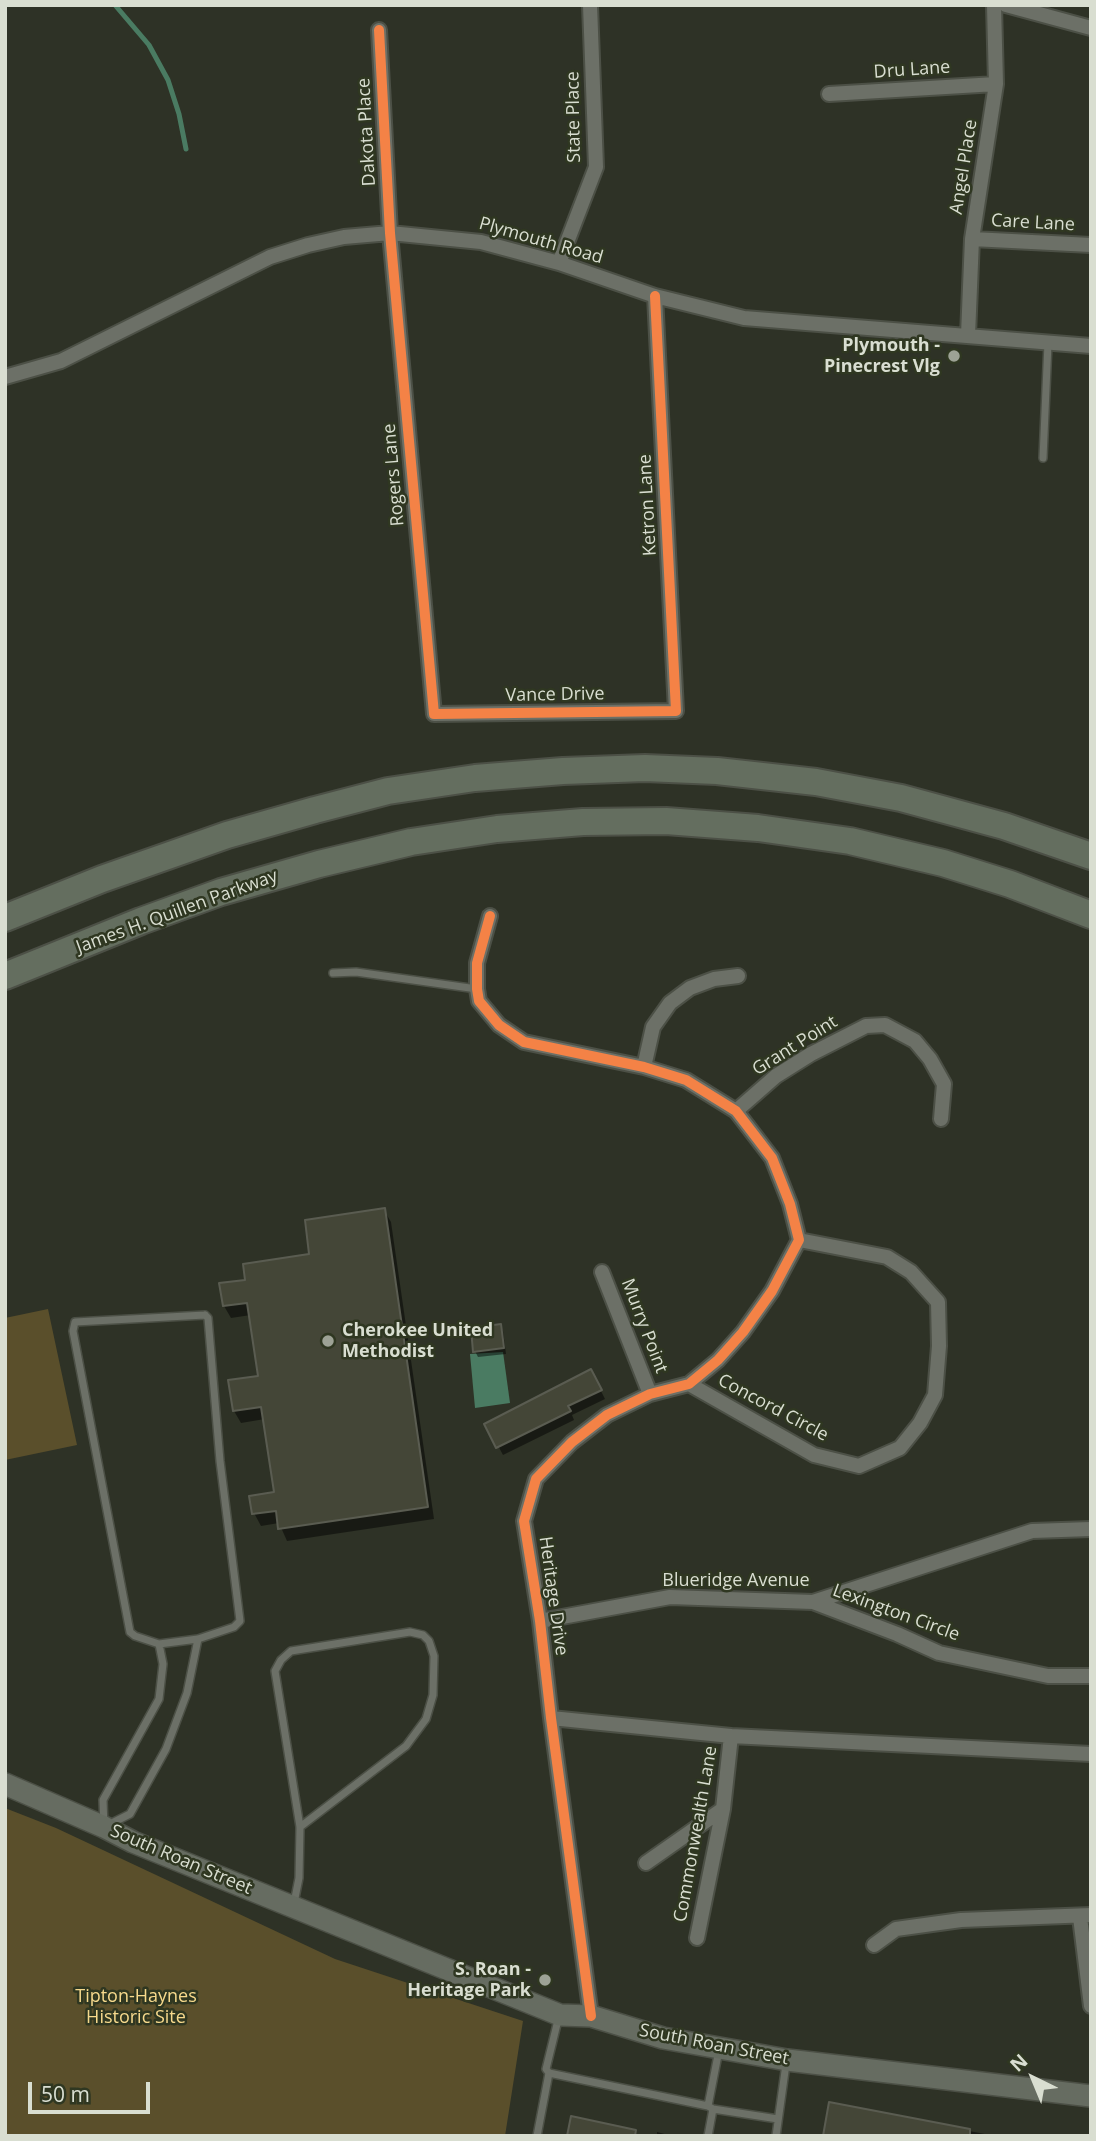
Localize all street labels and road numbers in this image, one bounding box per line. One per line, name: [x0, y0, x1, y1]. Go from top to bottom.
street label: Dru Lane: [873, 57, 951, 83]
street label: State Place: [562, 71, 586, 163]
street label: Dakota Place: [353, 77, 381, 187]
street label: Angel Place: [946, 118, 982, 216]
street label: Care Lane: [990, 210, 1076, 236]
street label: Plymouth Road: [477, 213, 605, 269]
street label: Rogers Lane: [379, 423, 409, 527]
street label: Ketron Lane: [635, 454, 661, 556]
street label: Vance Drive: [505, 683, 605, 707]
street label: James H. Quillen Parkway: [73, 865, 281, 959]
street label: Grant Point: [748, 1011, 842, 1081]
street label: Murry Point: [616, 1276, 672, 1376]
street label: Concord Circle: [714, 1370, 832, 1446]
street label: Heritage Drive: [534, 1535, 572, 1657]
street label: Blueridge Avenue: [662, 1570, 810, 1592]
street label: Lexington Circle: [829, 1580, 963, 1646]
street label: Commonwealth Lane: [670, 1744, 722, 1924]
street label: South Roan Street: [107, 1820, 255, 1900]
street label: South Roan Street: [637, 2020, 791, 2070]

